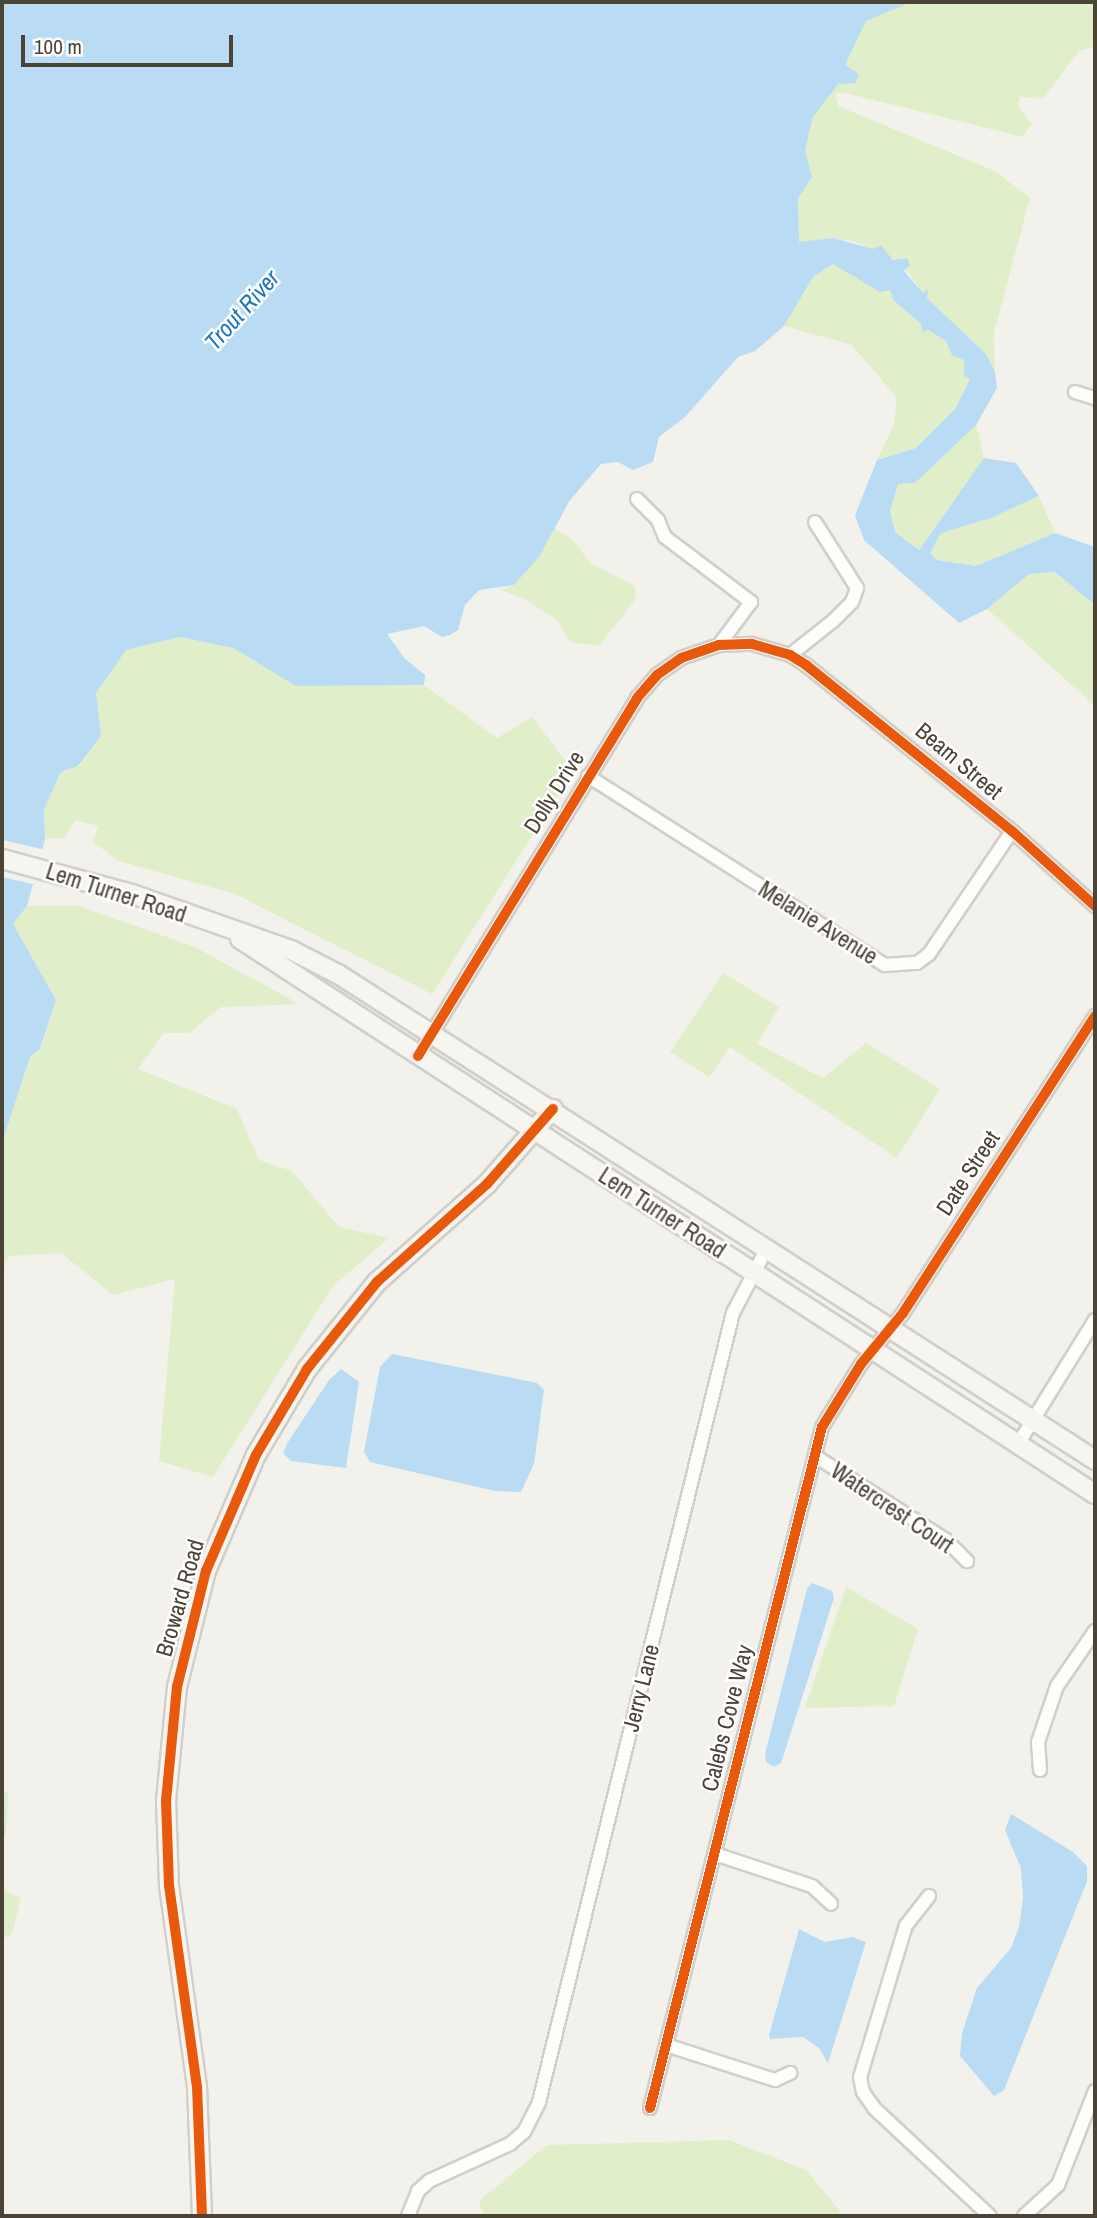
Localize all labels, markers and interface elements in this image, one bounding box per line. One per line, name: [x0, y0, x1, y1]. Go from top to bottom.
scale bar: [24, 21, 236, 65]
text: 100 m: [34, 32, 82, 61]
water label: Trout River: [199, 264, 285, 356]
street label: Beam Street: [910, 717, 1008, 805]
street label: Dolly Drive: [518, 746, 590, 838]
street label: Lem Turner Road: [42, 857, 190, 929]
street label: Melanie Avenue: [753, 875, 883, 971]
street label: Date Street: [930, 1125, 1006, 1221]
street label: Lem Turner Road: [593, 1162, 731, 1264]
street label: Watercrest Court: [825, 1457, 959, 1559]
street label: Broward Road: [150, 1536, 210, 1660]
street label: Jerry Lane: [617, 1641, 665, 1735]
street label: Calebs Cove Way: [695, 1642, 759, 1794]

